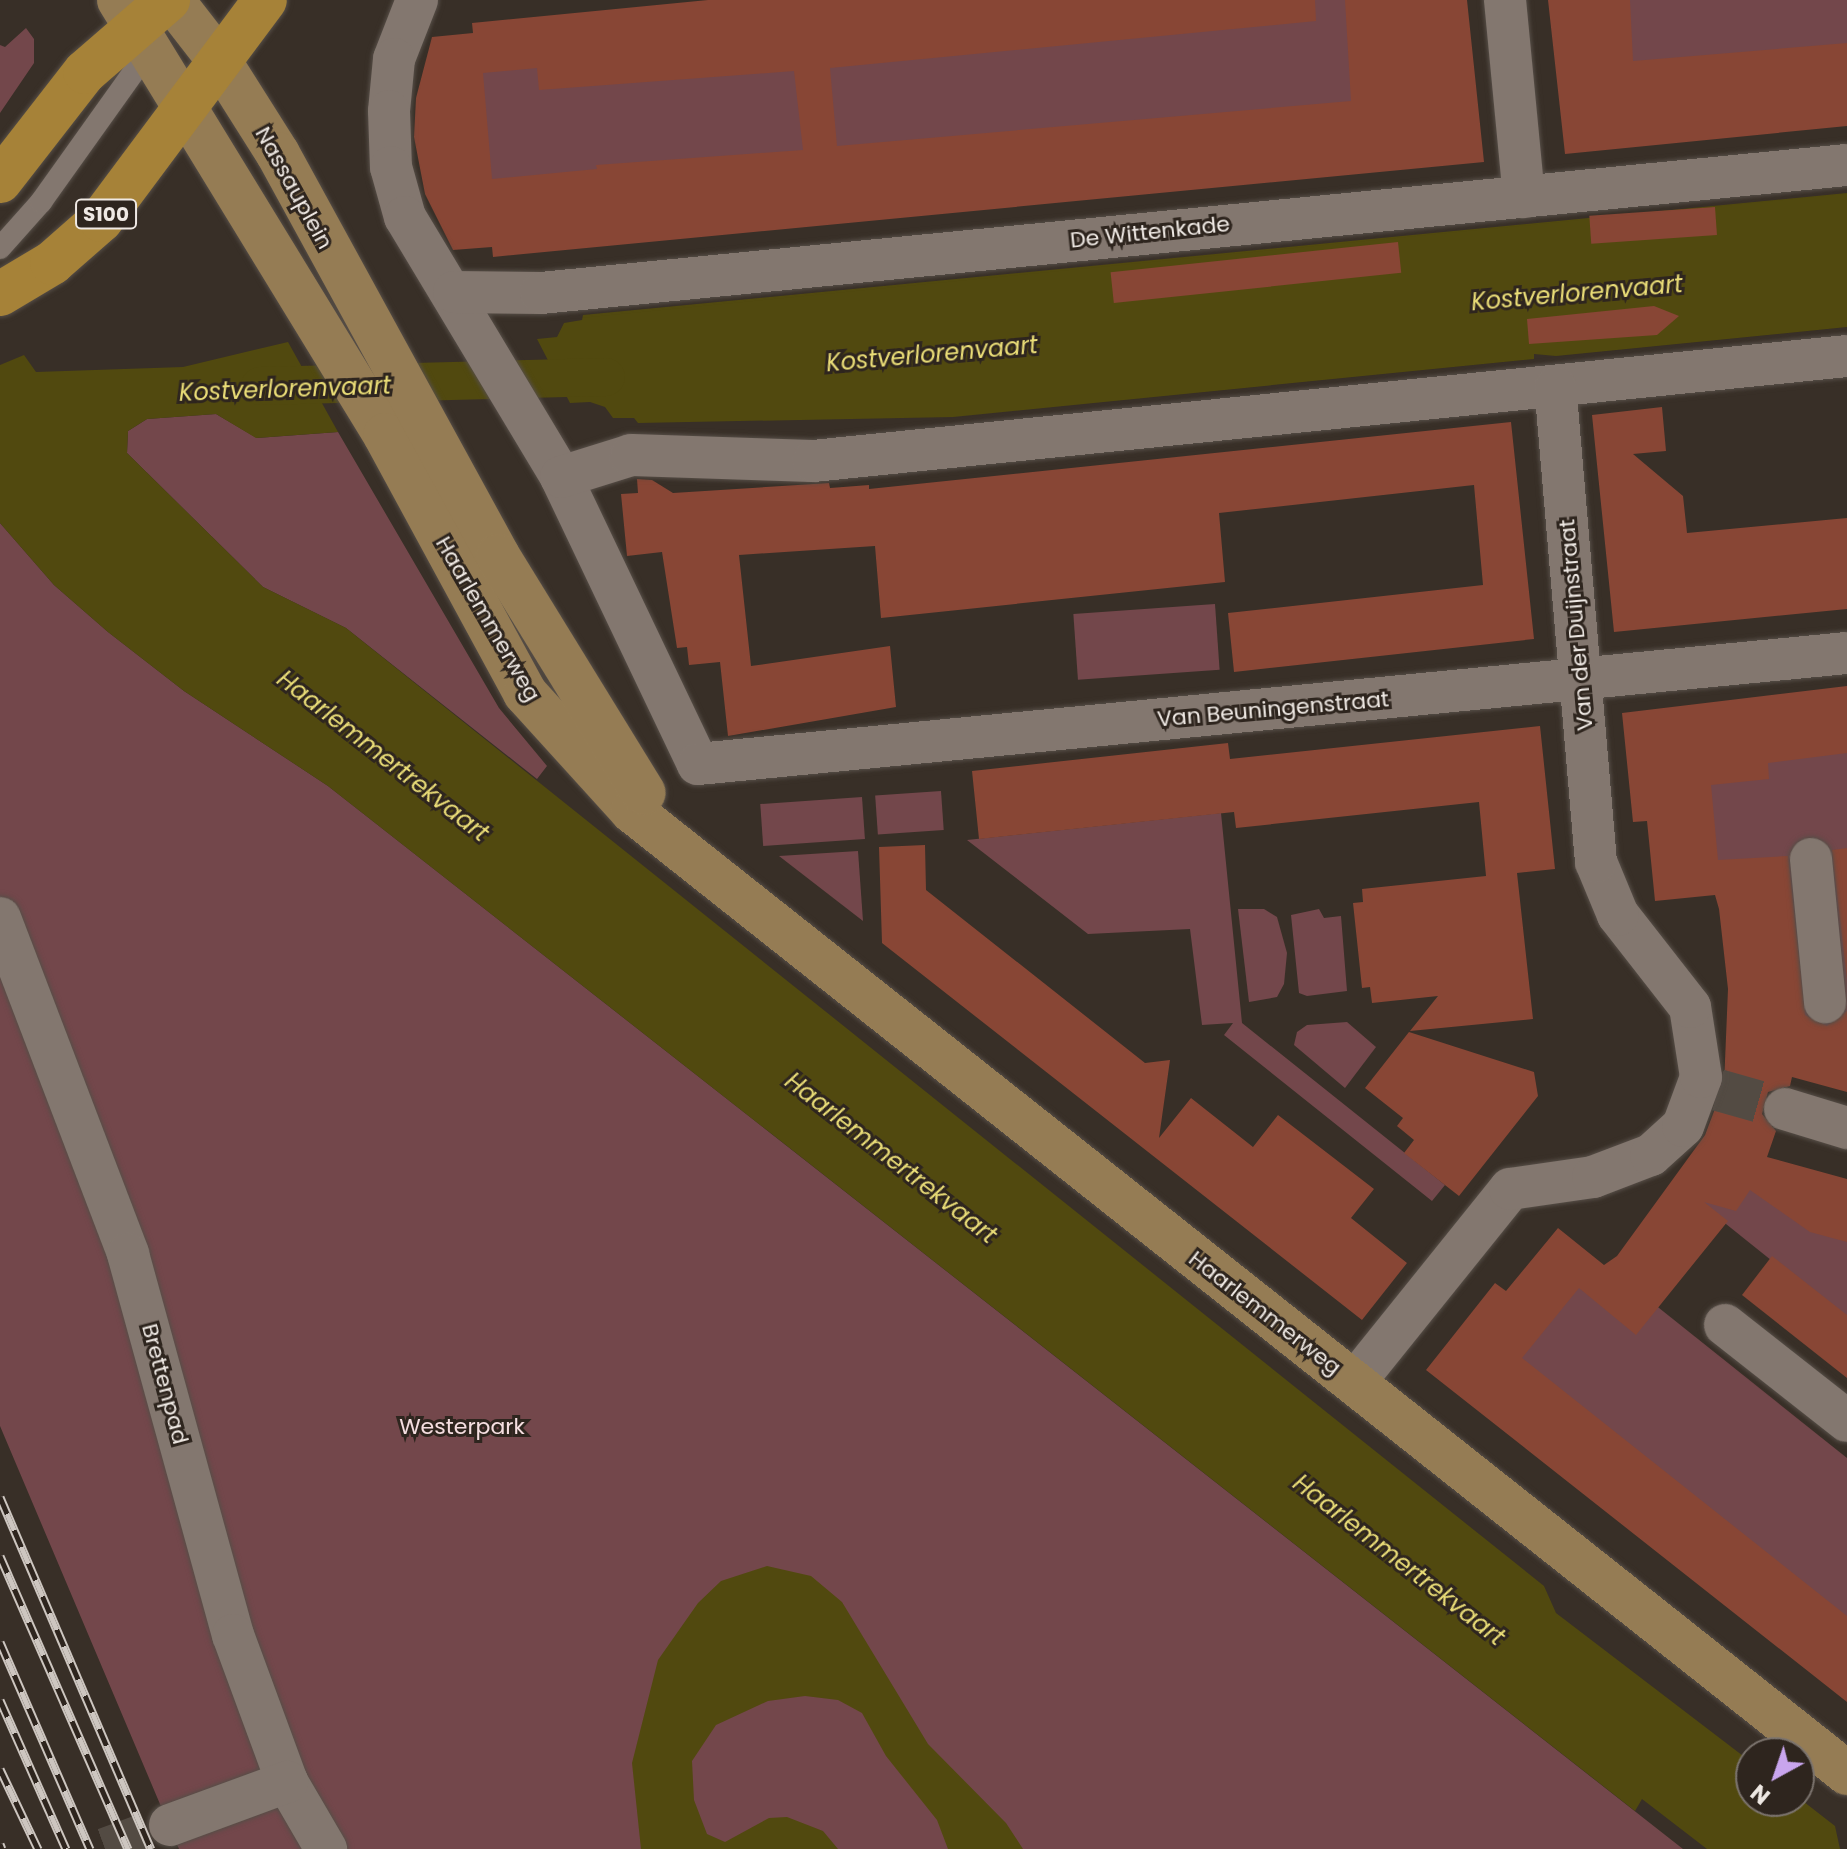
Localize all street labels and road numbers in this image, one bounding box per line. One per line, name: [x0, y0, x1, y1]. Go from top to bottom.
street label: Nassauplein: [250, 122, 338, 254]
road number: S100: [74, 198, 138, 230]
street label: De Wittenkade: [1069, 210, 1231, 254]
street label: Van der Duijnstraat: [1554, 518, 1598, 732]
street label: Haarlemmerweg: [430, 532, 546, 706]
street label: Van Beuningenstraat: [1156, 686, 1390, 732]
street label: Haarlemmerweg: [1184, 1245, 1346, 1381]
street label: Brettenpad: [136, 1321, 194, 1447]

